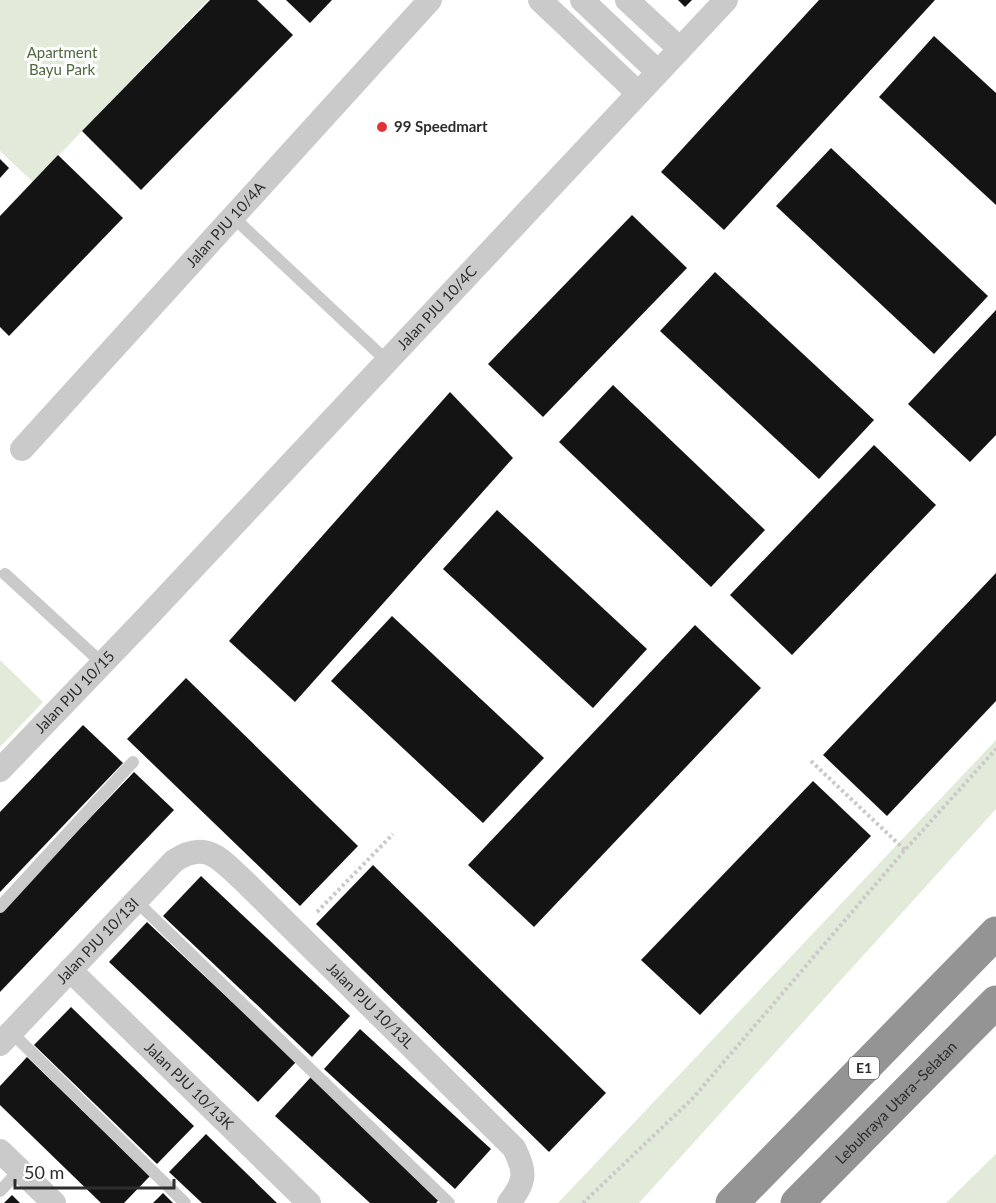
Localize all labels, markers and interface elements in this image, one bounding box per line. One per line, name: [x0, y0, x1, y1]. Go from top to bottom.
park label: Apartment Bayu Park: [27, 43, 98, 78]
place label: 99 Speedmart: [394, 117, 488, 135]
marker: 99 Speedmart: [375, 120, 389, 134]
street label: Jalan PJU 10/4A: [182, 177, 269, 270]
street label: Jalan PJU 10/4C: [393, 262, 480, 353]
street label: Jalan PJU 10/15: [30, 647, 118, 736]
street label: Jalan PJU 10/13I: [52, 894, 142, 987]
street label: Jalan PJU 10/13L: [324, 958, 418, 1052]
street label: Lebuhraya Utara–Selatan: [831, 1037, 960, 1167]
street label: Jalan PJU 10/13K: [141, 1038, 238, 1133]
road number: E1: [849, 1057, 879, 1079]
scale bar: [15, 1152, 174, 1190]
text: 50 m: [24, 1161, 64, 1183]

